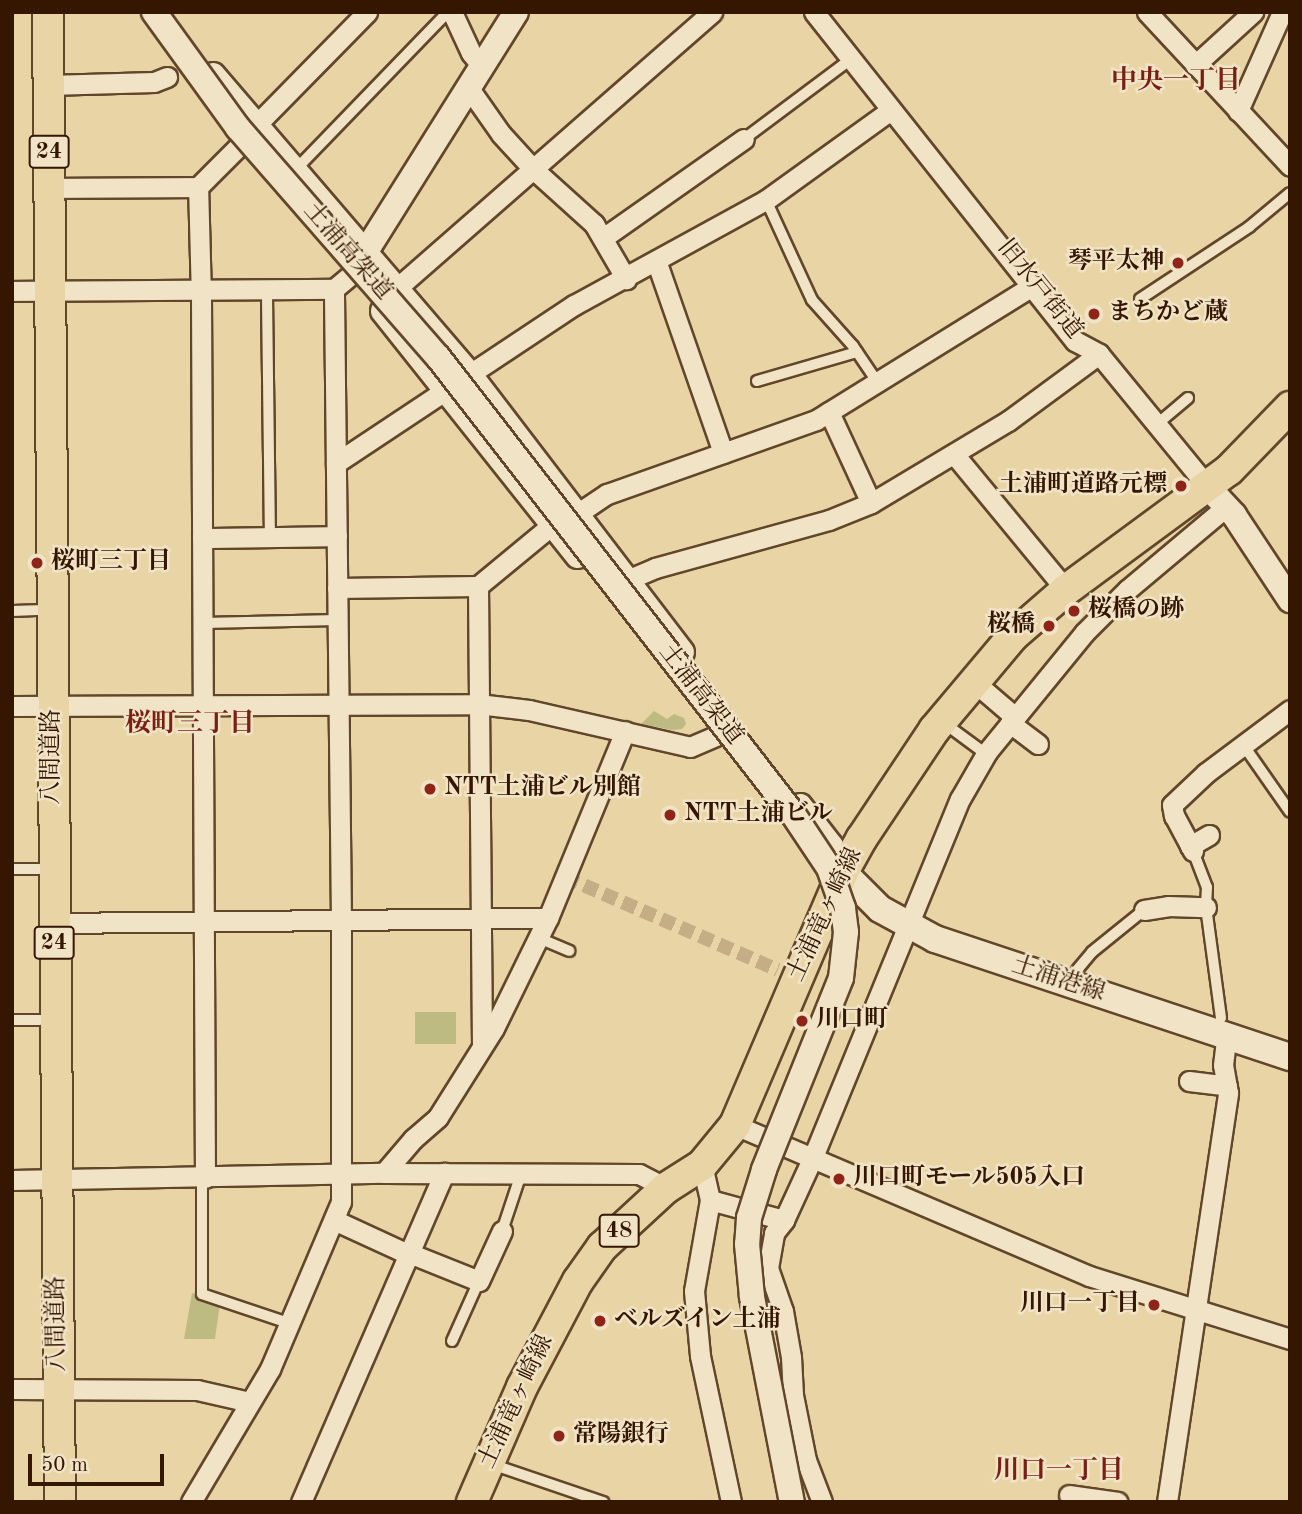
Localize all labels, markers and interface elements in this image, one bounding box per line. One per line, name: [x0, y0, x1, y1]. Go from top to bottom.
district label: 中央一丁目: [1111, 66, 1241, 98]
road number: 24: [28, 132, 70, 172]
street label: 土浦高架道: [297, 197, 397, 307]
street label: 旧水戸街道: [990, 234, 1088, 346]
place label: 琴平太神: [1068, 249, 1164, 277]
marker: 琴平太神: [1170, 255, 1186, 271]
place label: まちかど蔵: [1108, 300, 1228, 328]
marker: まちかど蔵: [1086, 306, 1102, 322]
place label: 土浦町道路元標: [999, 472, 1167, 500]
marker: 土浦町道路元標: [1173, 478, 1189, 494]
place label: 桜町三丁目: [51, 549, 171, 577]
marker: 桜町三丁目: [29, 555, 45, 571]
place label: 桜橋の跡: [1088, 597, 1184, 625]
marker: 桜橋の跡: [1066, 603, 1082, 619]
place label: 桜橋: [987, 612, 1035, 640]
marker: 桜橋: [1041, 618, 1057, 634]
street label: 土浦高架道: [652, 639, 748, 751]
street label: 八間道路: [39, 709, 67, 805]
district label: 桜町三丁目: [125, 709, 255, 741]
place label: NTT土浦ビル別館: [444, 775, 641, 803]
marker: NTT土浦ビル別館: [422, 781, 438, 797]
place label: NTT土浦ビル: [684, 801, 833, 829]
marker: NTT土浦ビル: [662, 807, 678, 823]
street label: 土浦竜ヶ崎線: [783, 844, 869, 986]
road number: 24: [33, 924, 75, 962]
street label: 土浦港線: [1008, 951, 1108, 1009]
place label: 川口町: [816, 1007, 888, 1035]
marker: 川口町: [794, 1013, 810, 1029]
place label: 川口町モール505入口: [853, 1165, 1086, 1193]
marker: 川口町モール505入口: [831, 1171, 847, 1187]
road number: 48: [598, 1212, 640, 1250]
street label: 八間道路: [43, 1276, 73, 1372]
place label: 川口一丁目: [1020, 1291, 1140, 1319]
marker: 川口一丁目: [1146, 1297, 1162, 1313]
place label: ベルズイン土浦: [614, 1307, 782, 1335]
marker: ベルズイン土浦: [592, 1313, 608, 1329]
street label: 土浦竜ヶ崎線: [474, 1331, 560, 1473]
place label: 常陽銀行: [573, 1422, 669, 1450]
marker: 常陽銀行: [551, 1428, 567, 1444]
scale bar: [32, 1440, 168, 1484]
text: 50 m: [41, 1455, 88, 1476]
district label: 川口一丁目: [994, 1456, 1124, 1488]

